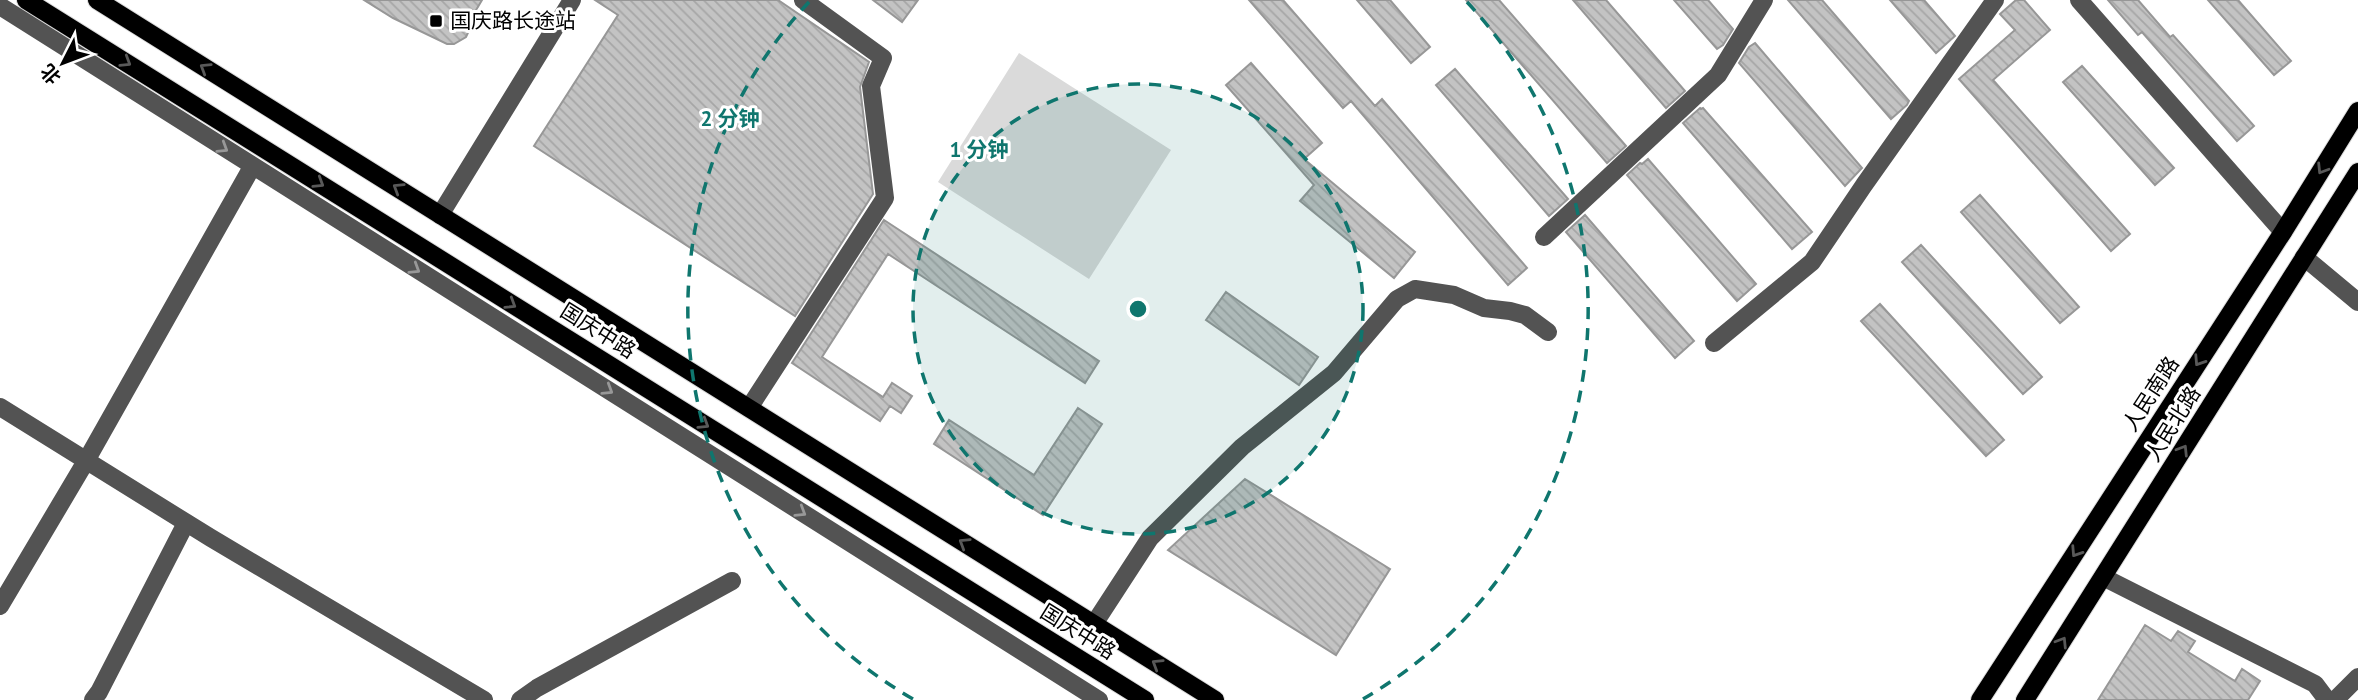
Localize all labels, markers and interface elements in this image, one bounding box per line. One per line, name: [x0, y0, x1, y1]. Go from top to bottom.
place label: 国庆路长途站: [450, 7, 576, 34]
marker: 国庆路长途站: [428, 13, 444, 29]
north arrow: [28, 28, 98, 98]
one-way arrow: [118, 54, 131, 67]
text: 北: [35, 59, 66, 89]
one-way arrow: [200, 63, 213, 76]
text: 2 分钟: [700, 105, 760, 132]
text: 1 分钟: [949, 136, 1009, 163]
one-way arrow: [215, 140, 228, 153]
one-way arrow: [2317, 162, 2330, 175]
one-way arrow: [311, 174, 324, 187]
one-way arrow: [392, 184, 405, 197]
one-way arrow: [408, 261, 421, 274]
one-way arrow: [504, 295, 517, 308]
street label: 国庆中路: [555, 297, 641, 364]
centre of rings: [1126, 297, 1150, 321]
street label: 人民南路: [2116, 351, 2185, 436]
one-way arrow: [2195, 353, 2208, 366]
street label: 人民北路: [2139, 381, 2206, 467]
one-way arrow: [600, 382, 613, 395]
one-way arrow: [697, 416, 710, 429]
one-way arrow: [2175, 445, 2188, 458]
one-way arrow: [793, 503, 806, 516]
one-way arrow: [959, 539, 972, 552]
one-way arrow: [2072, 544, 2084, 557]
street label: 国庆中路: [1035, 598, 1121, 665]
one-way arrow: [2053, 637, 2066, 650]
one-way arrow: [1152, 659, 1165, 672]

